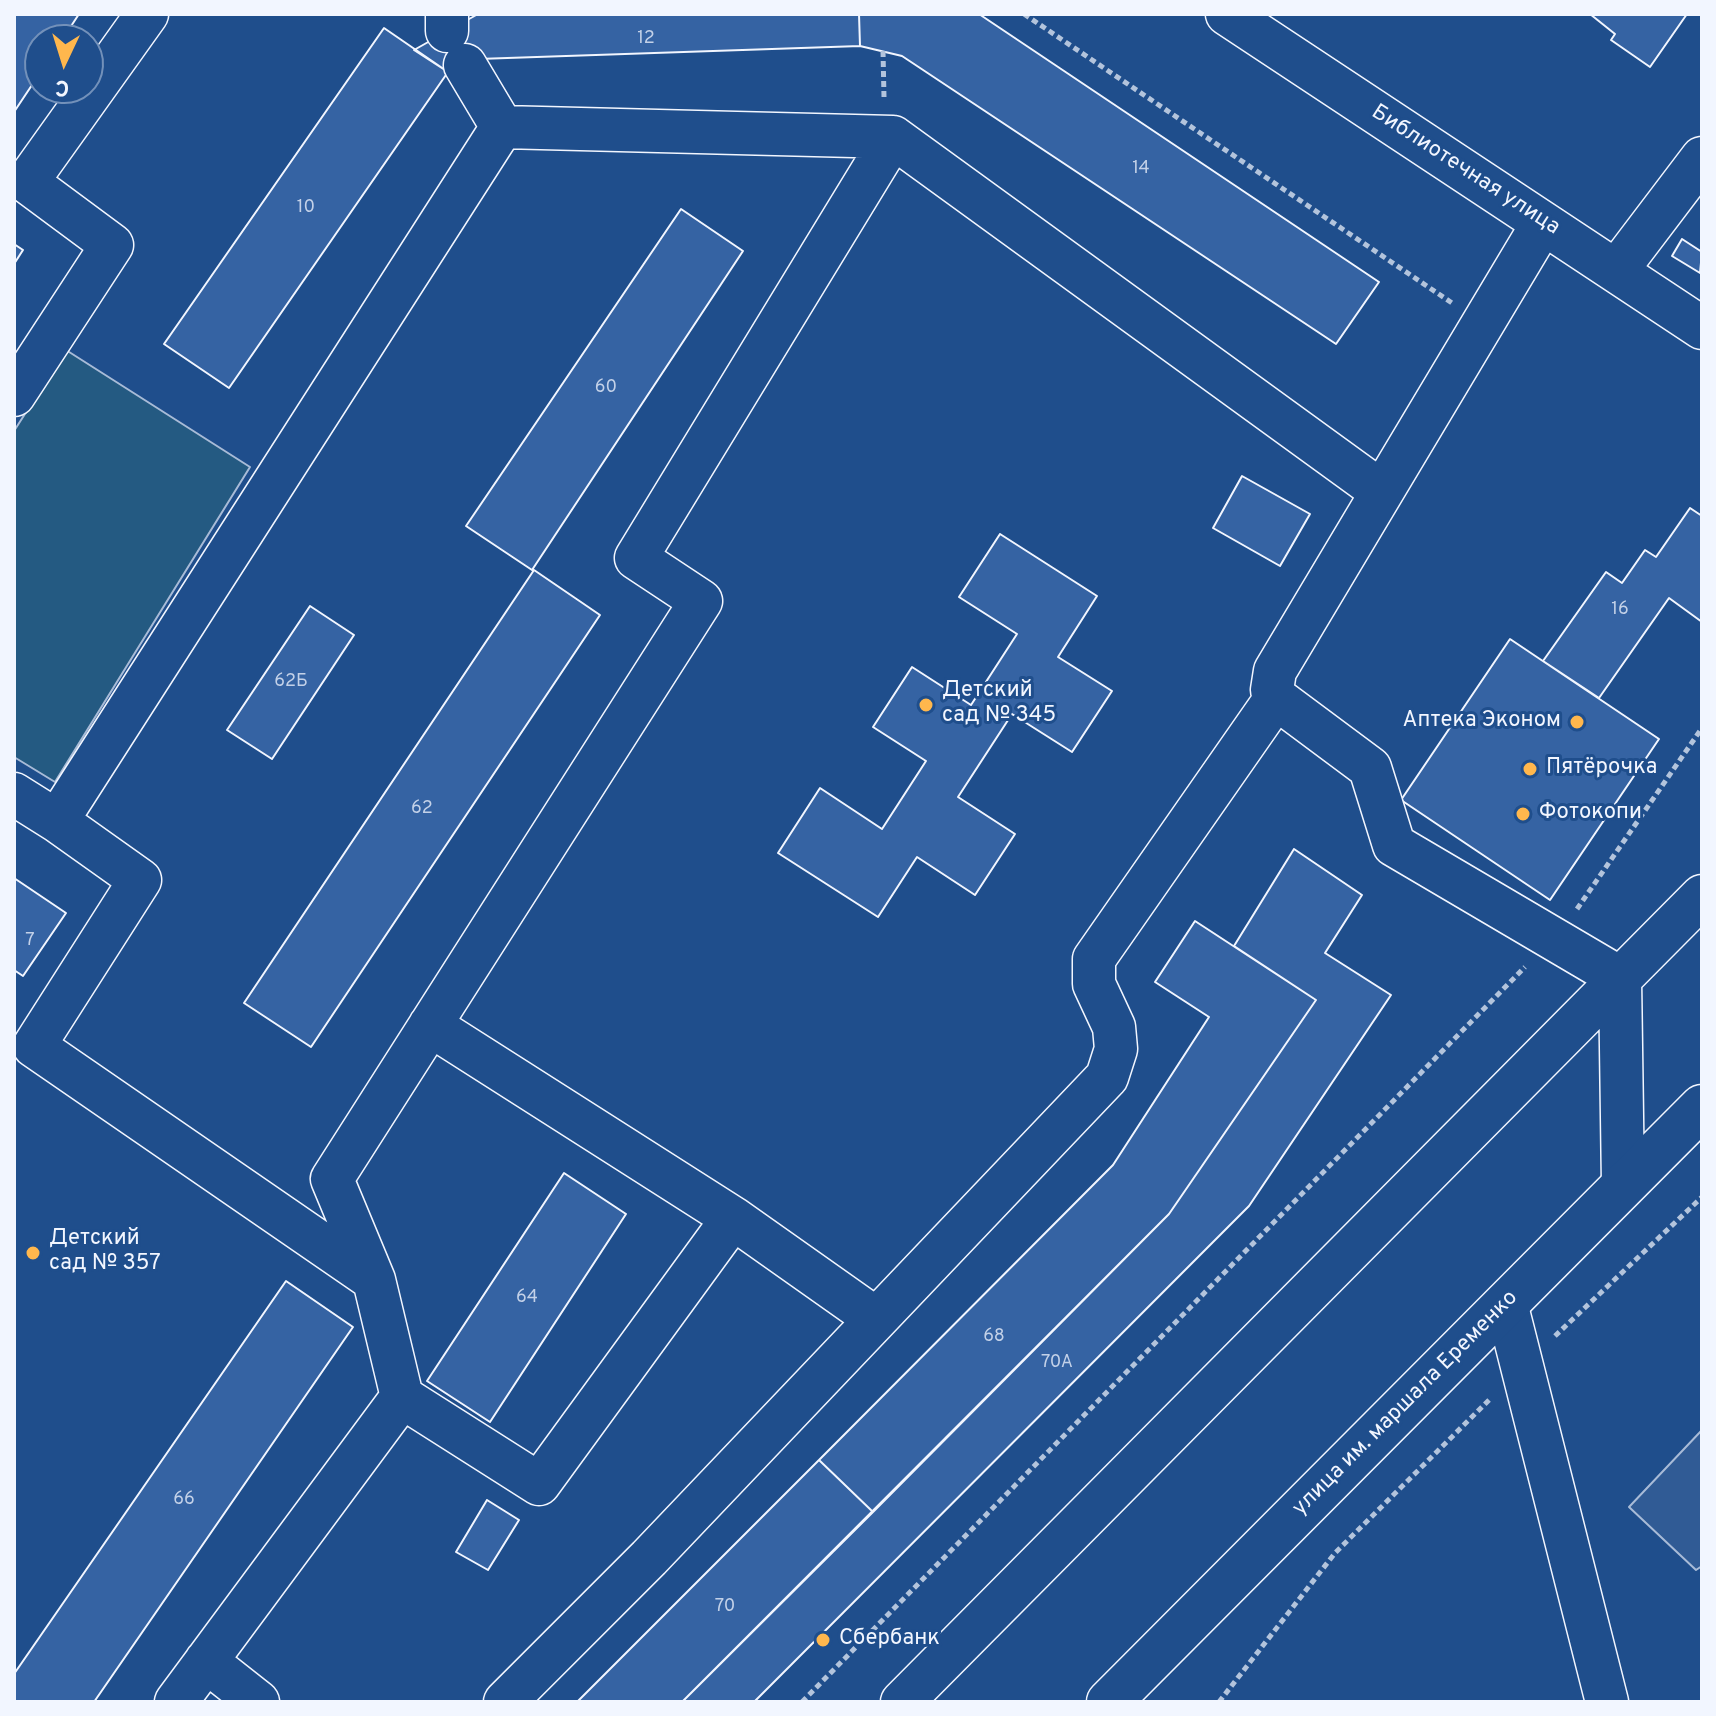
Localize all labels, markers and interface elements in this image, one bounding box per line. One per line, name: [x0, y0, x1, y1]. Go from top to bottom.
north arrow: [24, 24, 104, 104]
house number: 12: [637, 28, 655, 50]
text: С: [54, 72, 70, 100]
street label: Библиотечная улица: [1366, 100, 1564, 242]
house number: 14: [1132, 158, 1150, 180]
house number: 10: [297, 197, 315, 219]
house number: 60: [595, 377, 617, 399]
house number: 16: [1611, 599, 1629, 621]
house number: 62Б: [274, 671, 308, 693]
place label: Детский сад № 345: [942, 679, 1056, 730]
marker: Детский сад № 345: [917, 696, 935, 714]
place label: Аптека Эконом: [1403, 709, 1561, 735]
marker: Аптека Эконом: [1568, 713, 1586, 731]
place label: Пятёрочка: [1546, 756, 1657, 782]
marker: Пятёрочка: [1521, 760, 1539, 778]
house number: 62: [411, 798, 433, 820]
place label: Фотокопи: [1539, 801, 1642, 827]
marker: Фотокопи: [1514, 805, 1532, 823]
house number: 7: [25, 930, 35, 952]
place label: Детский сад № 357: [49, 1227, 161, 1278]
marker: Детский сад № 357: [24, 1244, 42, 1262]
street label: улица им. маршала Еременко: [1288, 1286, 1524, 1522]
house number: 64: [516, 1287, 538, 1309]
house number: 68: [983, 1326, 1005, 1348]
house number: 70А: [1041, 1352, 1073, 1374]
house number: 66: [173, 1489, 195, 1511]
house number: 70: [715, 1596, 735, 1618]
place label: Сбербанк: [839, 1627, 940, 1653]
marker: Сбербанк: [814, 1631, 832, 1649]

